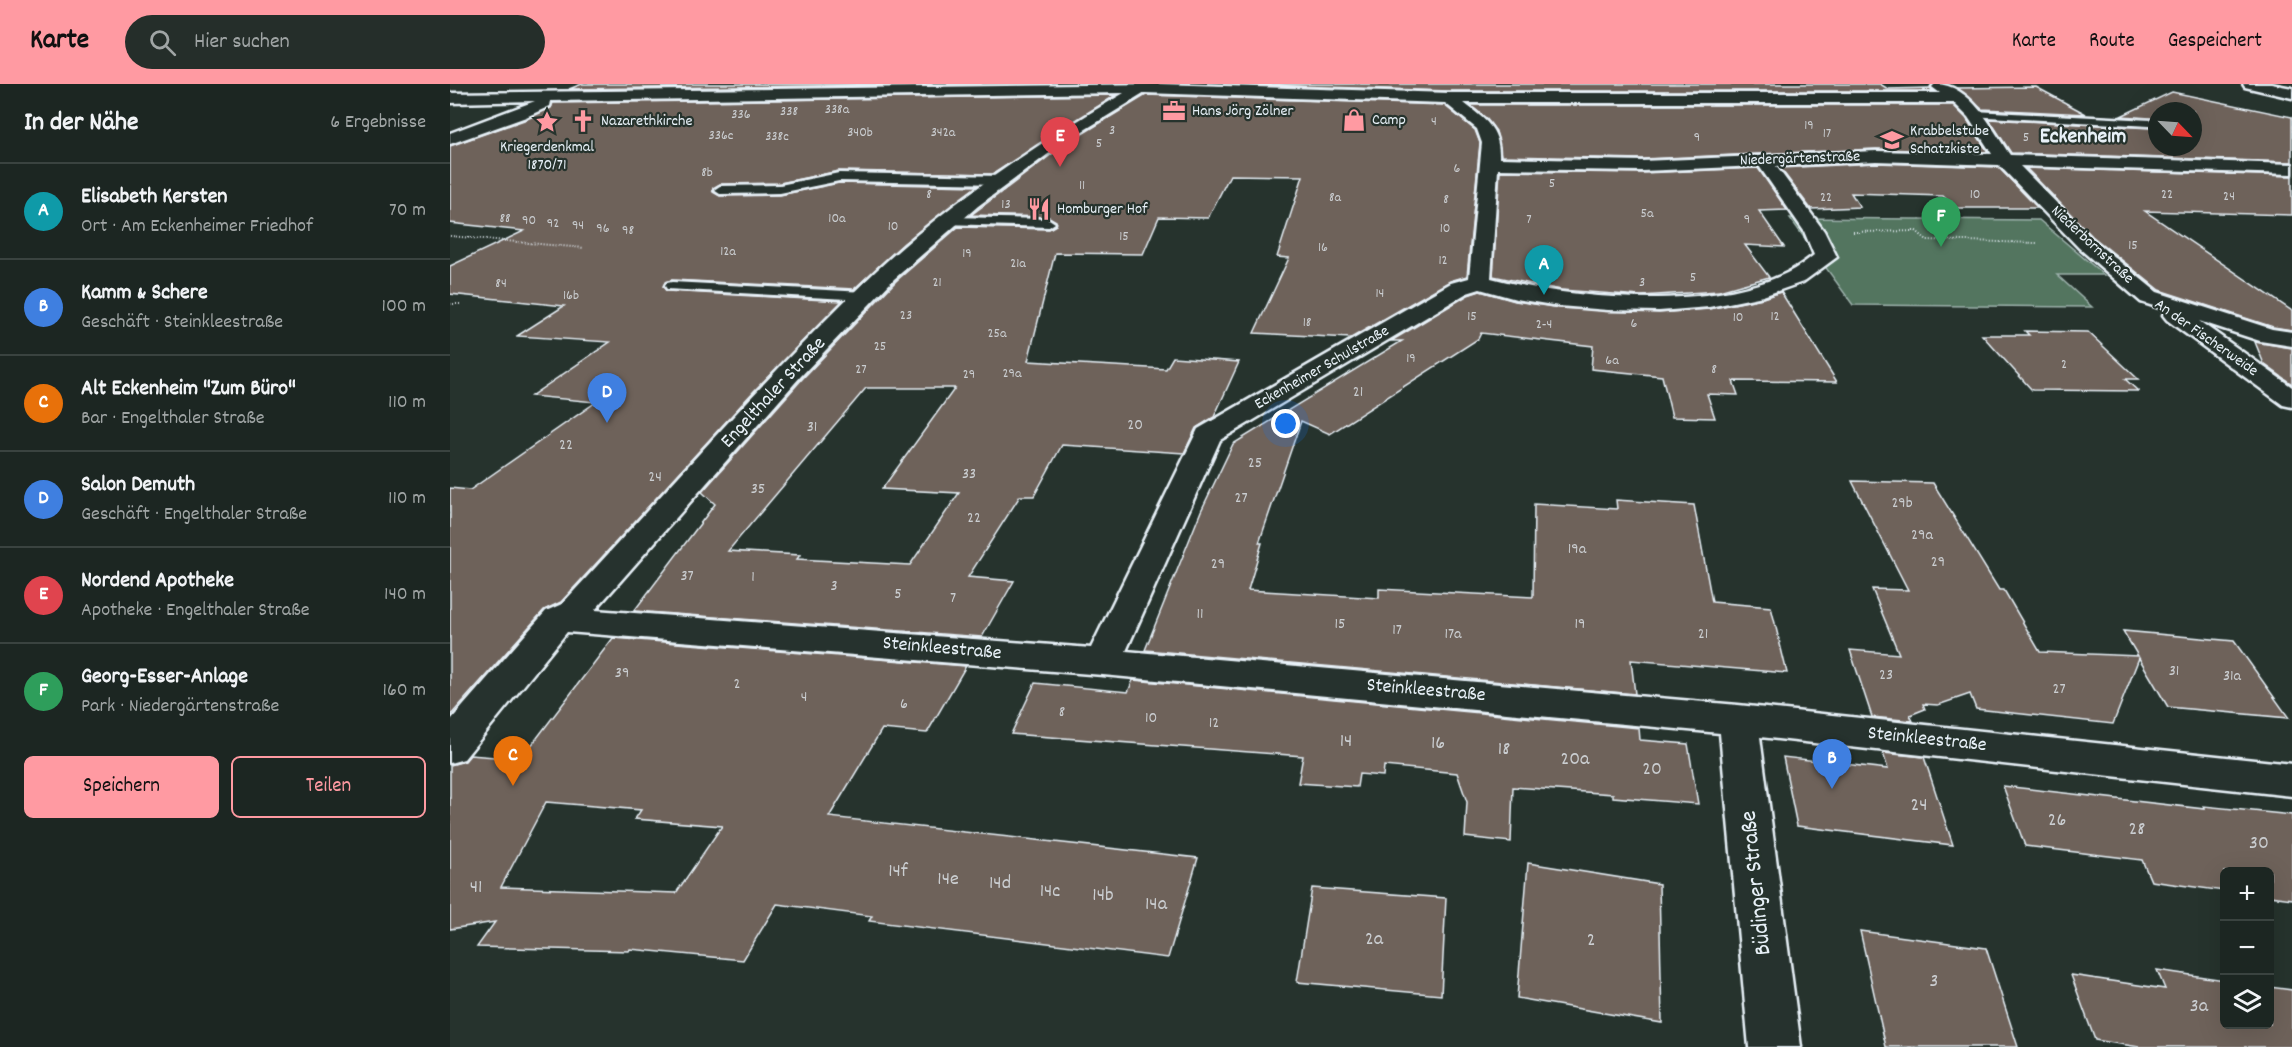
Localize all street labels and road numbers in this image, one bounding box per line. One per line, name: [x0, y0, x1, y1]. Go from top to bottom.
street label: Niedergärtenstraße: [1739, 145, 1861, 173]
street label: Niederbornstraße: [2045, 200, 2139, 290]
street label: An der Fischerweide: [2149, 294, 2263, 382]
street label: Eckenheimer Schulstraße: [1250, 320, 1394, 416]
street label: Engelthaler Straße: [715, 331, 833, 455]
street label: Steinkleestraße: [881, 630, 1003, 668]
street label: Steinkleestraße: [1365, 672, 1487, 710]
street label: Steinkleestraße: [1866, 720, 1988, 760]
street label: Büdinger Straße: [1732, 809, 1782, 957]

